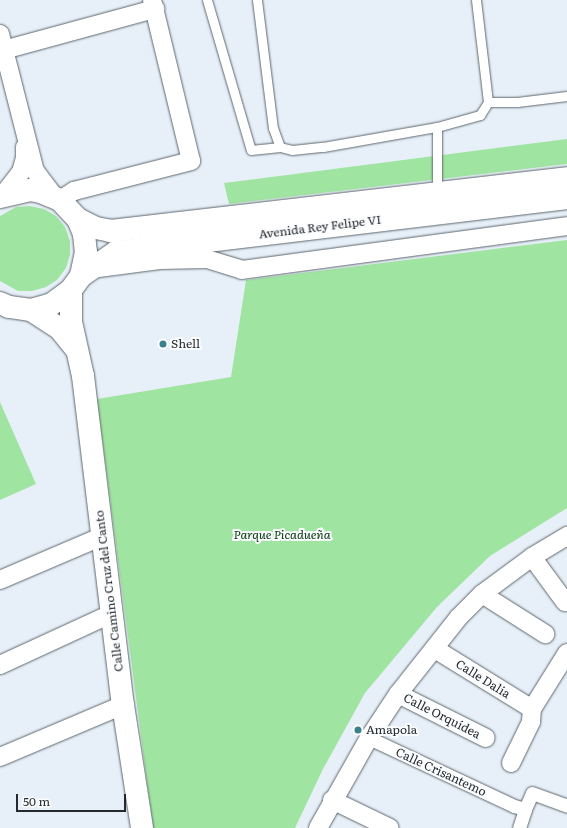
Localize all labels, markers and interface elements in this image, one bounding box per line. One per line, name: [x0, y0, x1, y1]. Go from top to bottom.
street label: Avenida Rey Felipe VI: [258, 212, 382, 242]
place label: Shell: [171, 337, 200, 351]
marker: Shell: [158, 339, 168, 349]
street label: Calle Camino Cruz del Canto: [92, 510, 126, 672]
park label: Parque Picadueña: [233, 528, 331, 542]
street label: Calle Dalia: [453, 657, 513, 701]
street label: Calle Orquídea: [401, 690, 483, 742]
place label: Amapola: [366, 723, 417, 737]
marker: Amapola: [353, 725, 363, 735]
street label: Calle Crisantemo: [393, 745, 489, 799]
scale bar: [18, 786, 128, 812]
text: 50 m: [23, 792, 50, 810]

